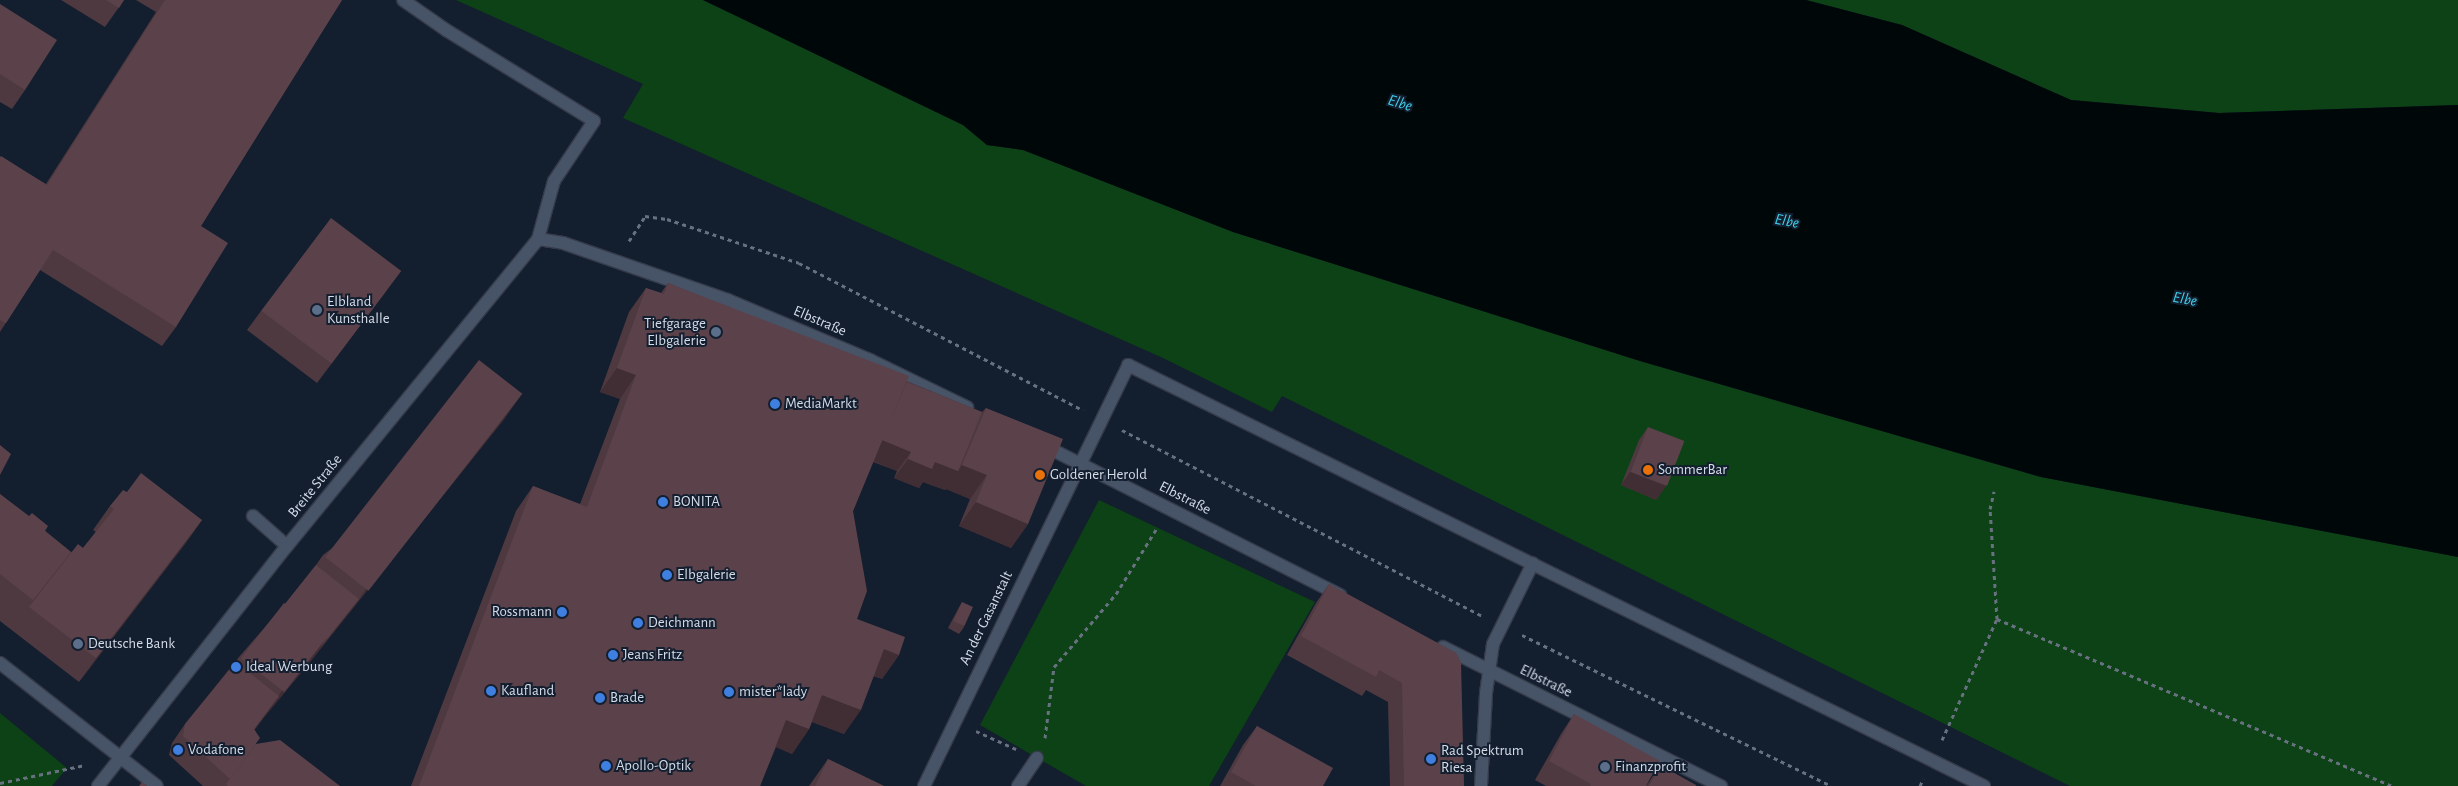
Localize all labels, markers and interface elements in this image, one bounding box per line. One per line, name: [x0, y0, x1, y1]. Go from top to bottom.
water label: Elbe: [1386, 90, 1414, 116]
water label: Elbe: [1773, 209, 1801, 233]
water label: Elbe: [2171, 287, 2199, 311]
place label: Elbland Kunsthalle: [327, 292, 390, 327]
street label: Elbstraße: [791, 302, 849, 340]
marker: Elbland Kunsthalle: [311, 304, 323, 316]
place label: Tiefgarage Elbgalerie: [644, 314, 706, 349]
marker: Tiefgarage Elbgalerie: [710, 326, 722, 338]
place label: MediaMarkt: [785, 395, 857, 413]
marker: MediaMarkt: [769, 398, 781, 410]
street label: Breite Straße: [284, 451, 346, 521]
place label: SommerBar: [1658, 461, 1727, 479]
marker: SommerBar: [1642, 464, 1654, 476]
place label: Goldener Herold: [1050, 466, 1147, 484]
marker: Goldener Herold: [1034, 469, 1046, 481]
street label: Elbstraße: [1156, 477, 1214, 519]
place label: BONITA: [673, 493, 720, 511]
marker: BONITA: [657, 496, 669, 508]
place label: Elbgalerie: [677, 566, 736, 584]
street label: An der Gasanstalt: [955, 568, 1017, 668]
marker: Elbgalerie: [661, 569, 673, 581]
place label: Rossmann: [492, 603, 552, 621]
marker: Rossmann: [556, 606, 568, 618]
place label: Deichmann: [648, 614, 716, 632]
marker: Deichmann: [632, 617, 644, 629]
place label: Deutsche Bank: [88, 635, 175, 653]
marker: Deutsche Bank: [72, 638, 84, 650]
place label: Jeans Fritz: [623, 646, 682, 664]
marker: Jeans Fritz: [607, 649, 619, 661]
place label: Ideal Werbung: [246, 658, 332, 676]
marker: Ideal Werbung: [230, 661, 242, 673]
street label: Elbstraße: [1517, 661, 1575, 701]
place label: Kaufland: [501, 682, 554, 700]
place label: mister*lady: [739, 683, 807, 701]
marker: Kaufland: [485, 685, 497, 697]
marker: mister*lady: [723, 686, 735, 698]
place label: Brade: [610, 689, 644, 707]
marker: Brade: [594, 692, 606, 704]
place label: Vodafone: [188, 741, 244, 759]
place label: Rad Spektrum Riesa: [1441, 741, 1524, 776]
marker: Vodafone: [172, 744, 184, 756]
marker: Rad Spektrum Riesa: [1425, 753, 1437, 765]
place label: Apollo-Optik: [616, 757, 691, 775]
place label: Finanzprofit: [1615, 758, 1686, 776]
marker: Apollo-Optik: [600, 760, 612, 772]
marker: Finanzprofit: [1599, 761, 1611, 773]

